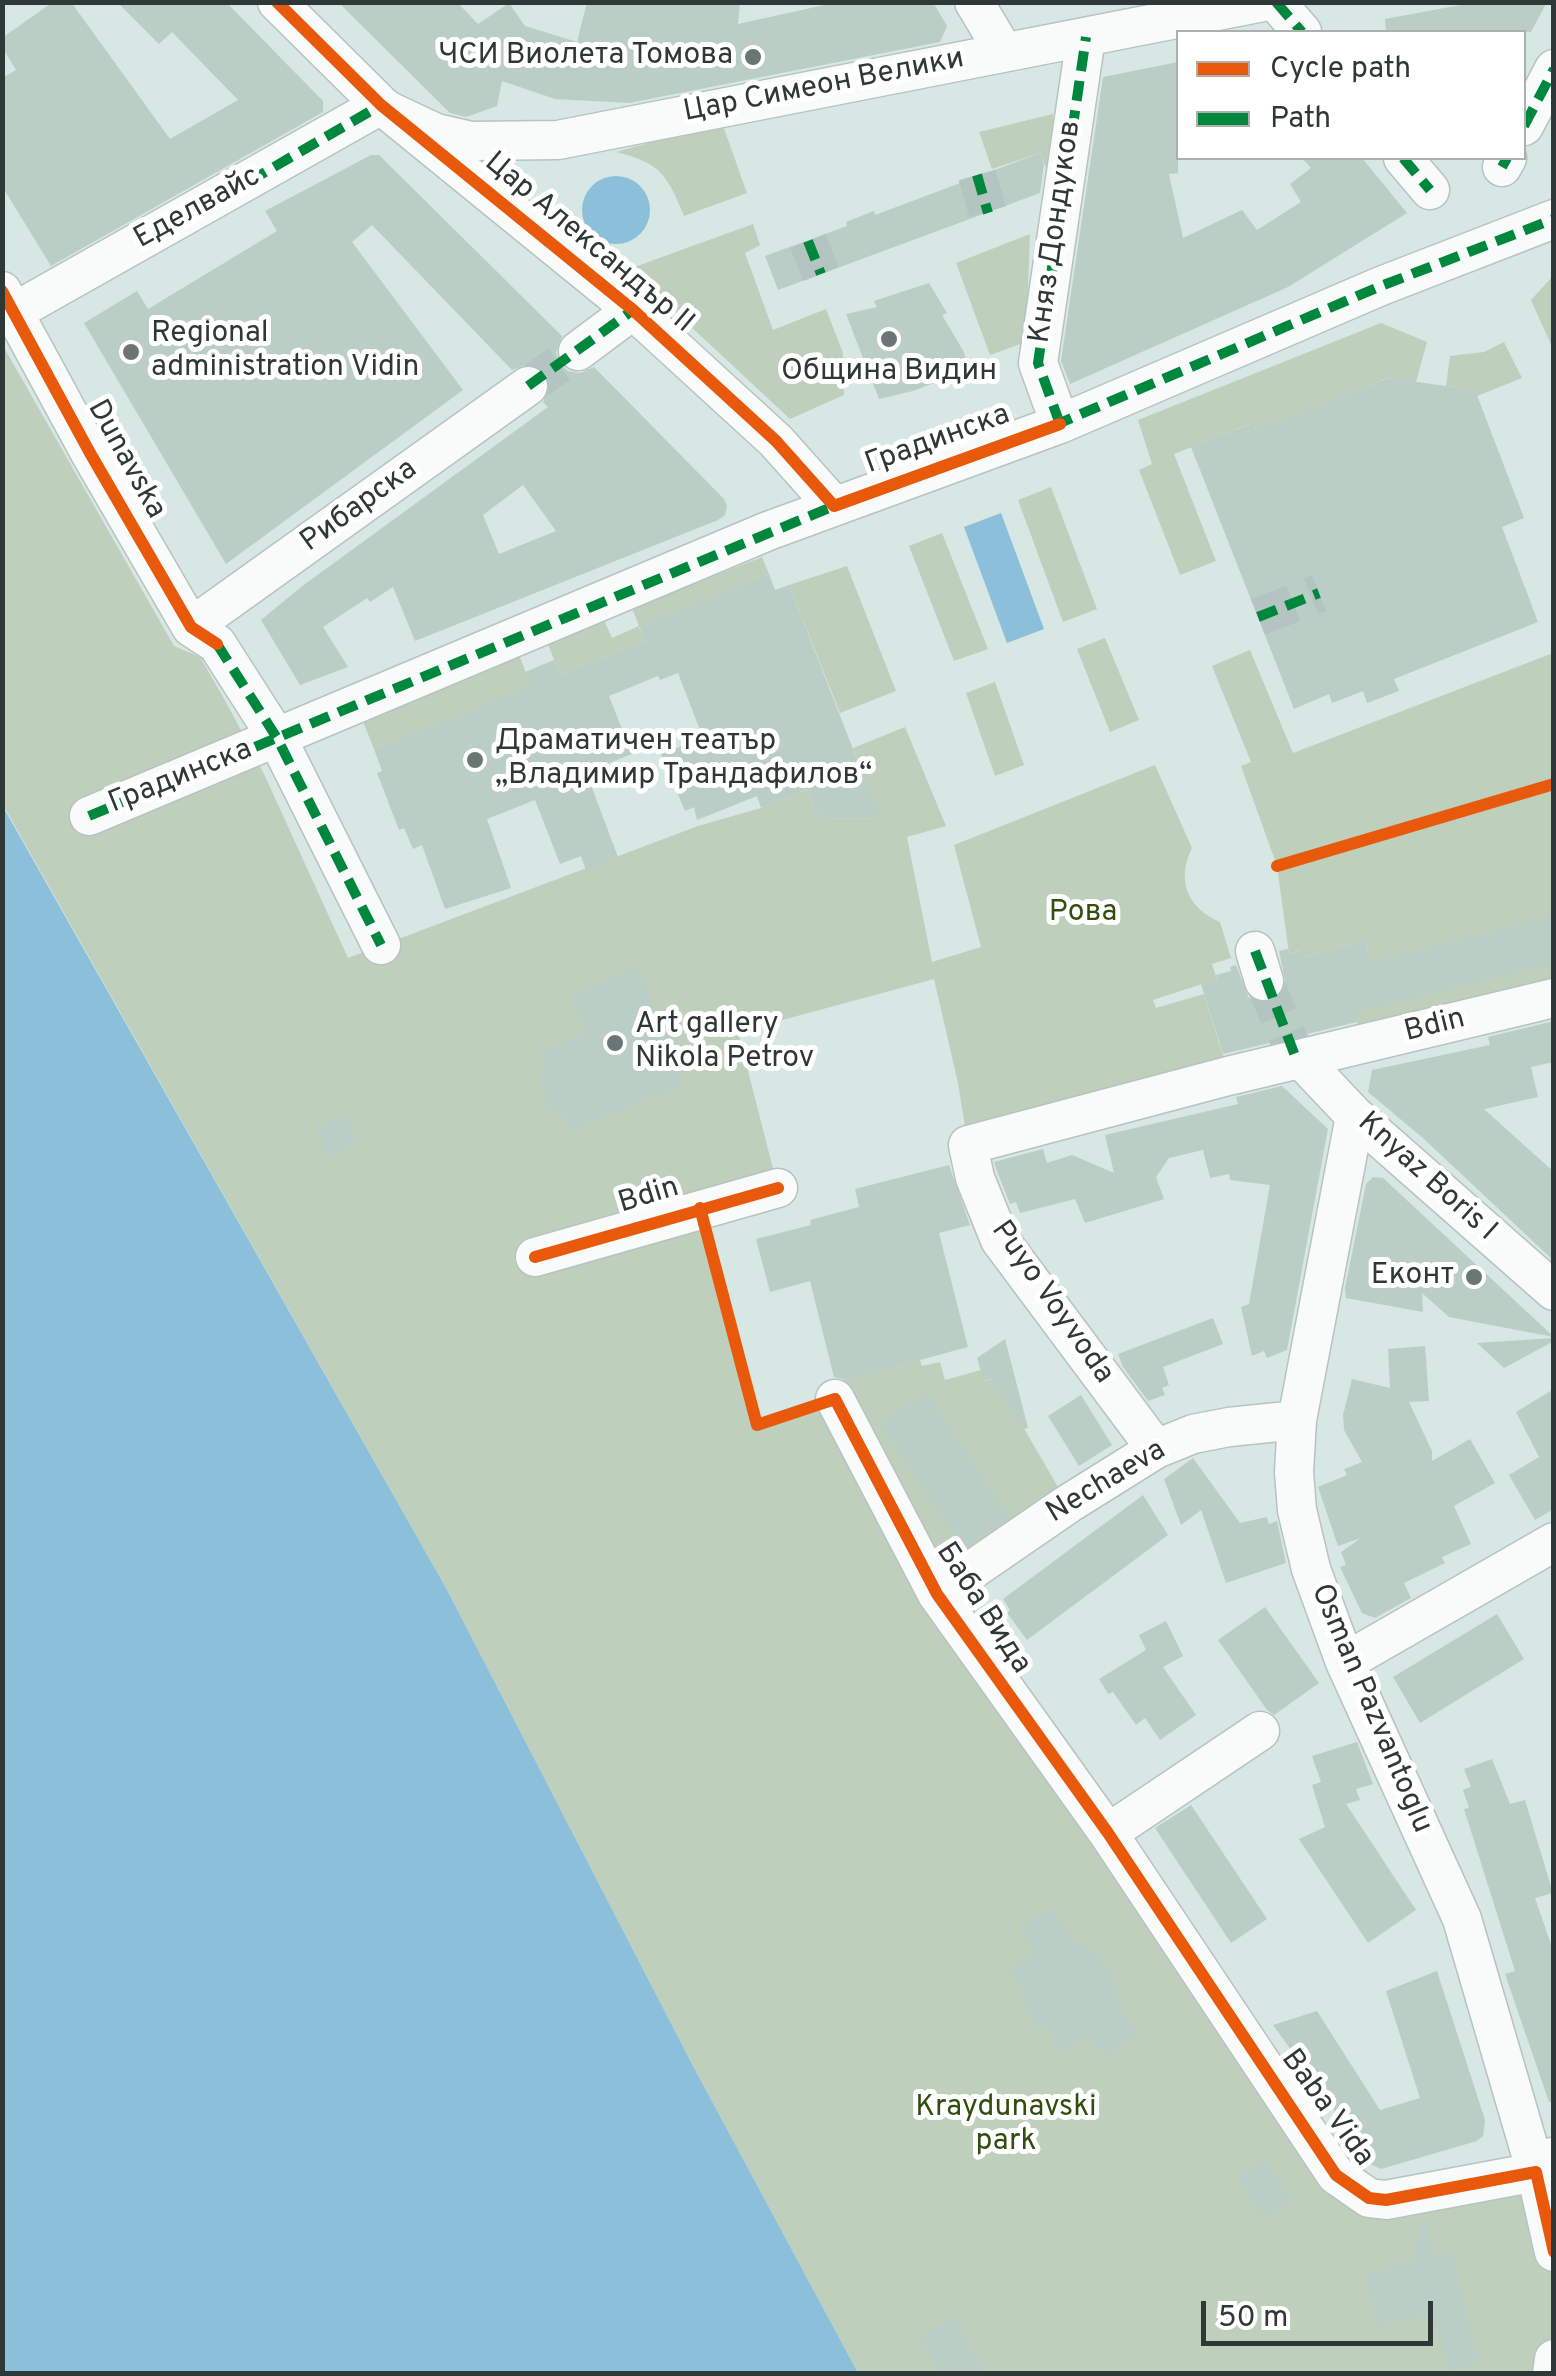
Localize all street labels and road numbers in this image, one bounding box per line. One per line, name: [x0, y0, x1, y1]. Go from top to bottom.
street label: Цар Симеон Велики: [681, 42, 967, 132]
street label: Княз Дондуков: [1024, 118, 1090, 346]
street label: Цар Александър II: [476, 146, 700, 342]
street label: Еделвайс: [129, 160, 267, 258]
street label: Dunavska: [78, 394, 172, 526]
street label: Градинска: [861, 398, 1015, 484]
street label: Рибарска: [295, 453, 425, 561]
street label: Градинска: [104, 733, 258, 823]
street label: Bdin: [1401, 1002, 1469, 1052]
street label: Knyaz Boris I: [1349, 1106, 1503, 1250]
street label: Bdin: [614, 1171, 684, 1223]
street label: Puyo Voyvoda: [982, 1215, 1120, 1391]
street label: Nechaeva: [1041, 1433, 1173, 1533]
street label: Баба Вида: [926, 1537, 1038, 1681]
street label: Osman Pazvantoglu: [1301, 1579, 1439, 1839]
street label: Baba Vida: [1272, 2044, 1380, 2174]

